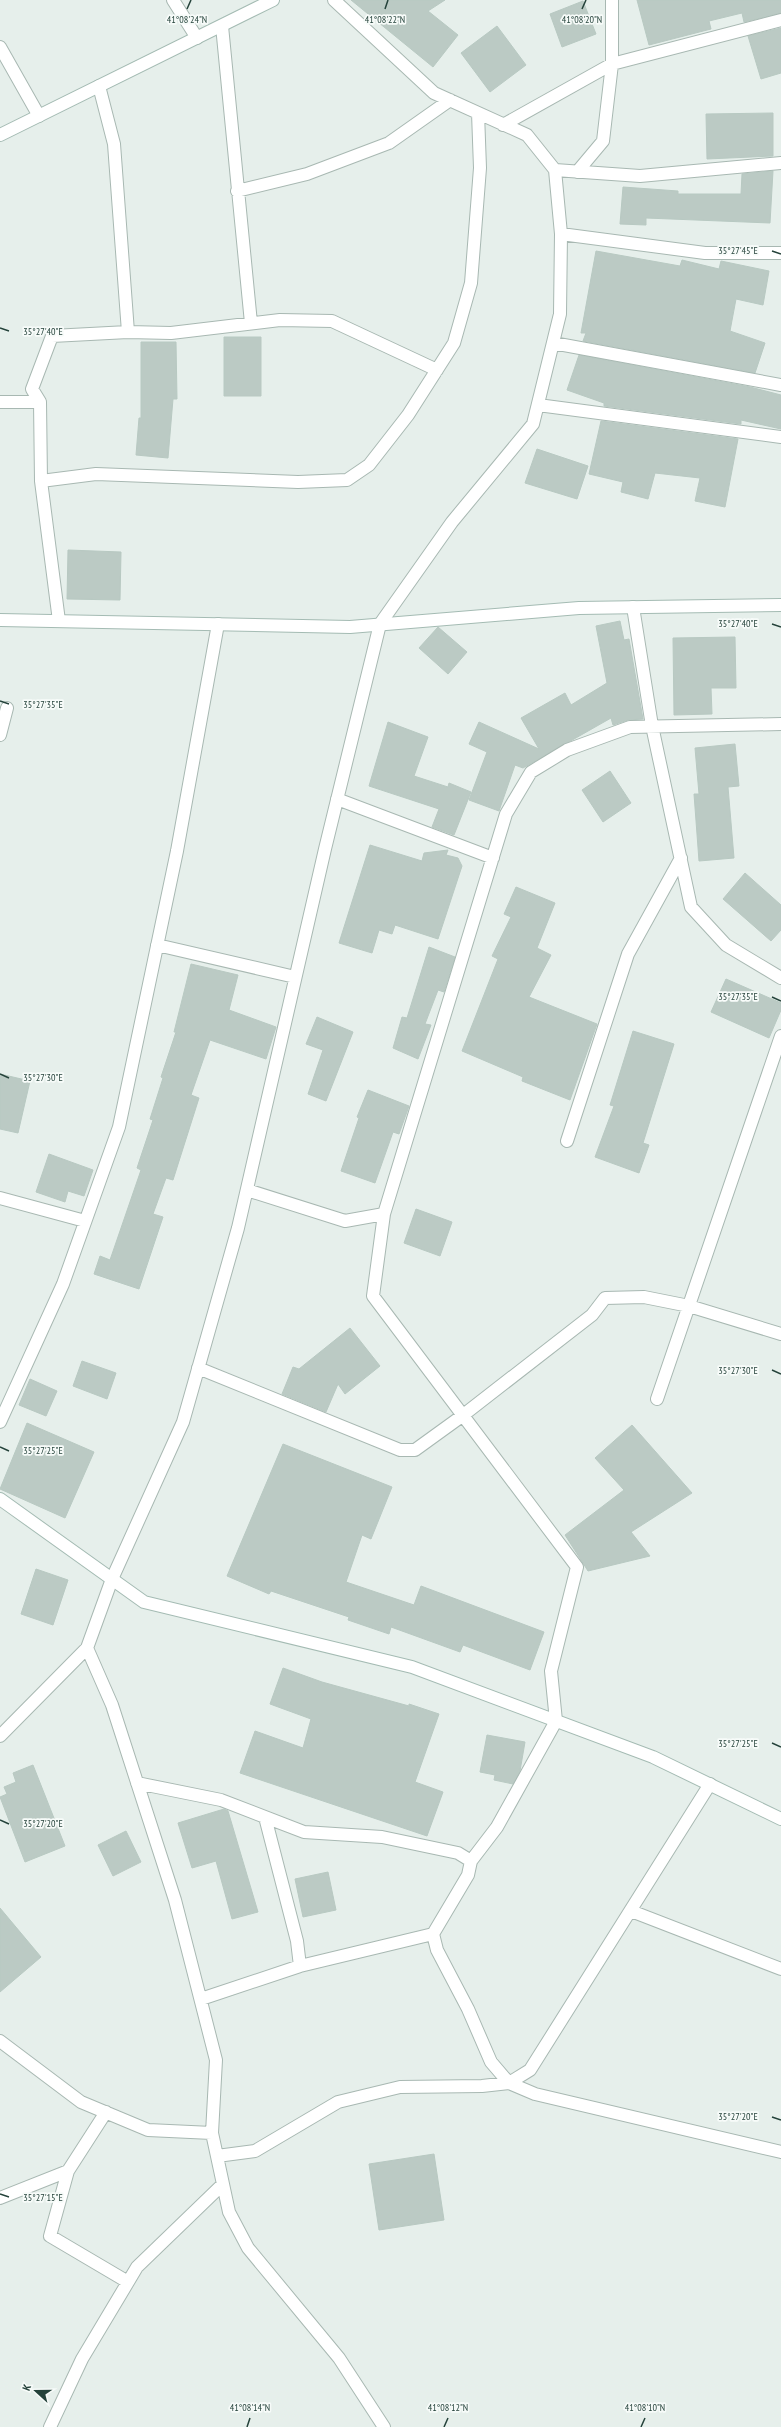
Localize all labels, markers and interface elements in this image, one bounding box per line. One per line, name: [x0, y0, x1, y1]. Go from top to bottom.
text: 41°08'24"N: [167, 13, 207, 26]
text: 41°08'22"N: [365, 13, 405, 26]
text: 41°08'20"N: [562, 13, 602, 26]
text: 35°27'45"E: [718, 244, 758, 257]
text: 35°27'40"E: [23, 325, 63, 338]
text: 35°27'40"E: [718, 617, 758, 630]
text: 35°27'35"E: [23, 698, 63, 711]
text: 35°27'35"E: [718, 990, 758, 1003]
text: 35°27'30"E: [23, 1071, 63, 1084]
text: 35°27'30"E: [718, 1364, 758, 1377]
text: 35°27'25"E: [23, 1444, 63, 1457]
text: 35°27'25"E: [718, 1737, 758, 1750]
text: 35°27'20"E: [23, 1817, 63, 1830]
text: 35°27'20"E: [718, 2110, 758, 2123]
text: 35°27'15"E: [23, 2191, 63, 2204]
north arrow: [16, 2371, 56, 2411]
text: K: [19, 2382, 34, 2393]
text: 41°08'14"N: [230, 2401, 270, 2414]
text: 41°08'12"N: [428, 2401, 468, 2414]
text: 41°08'10"N: [625, 2401, 665, 2414]

